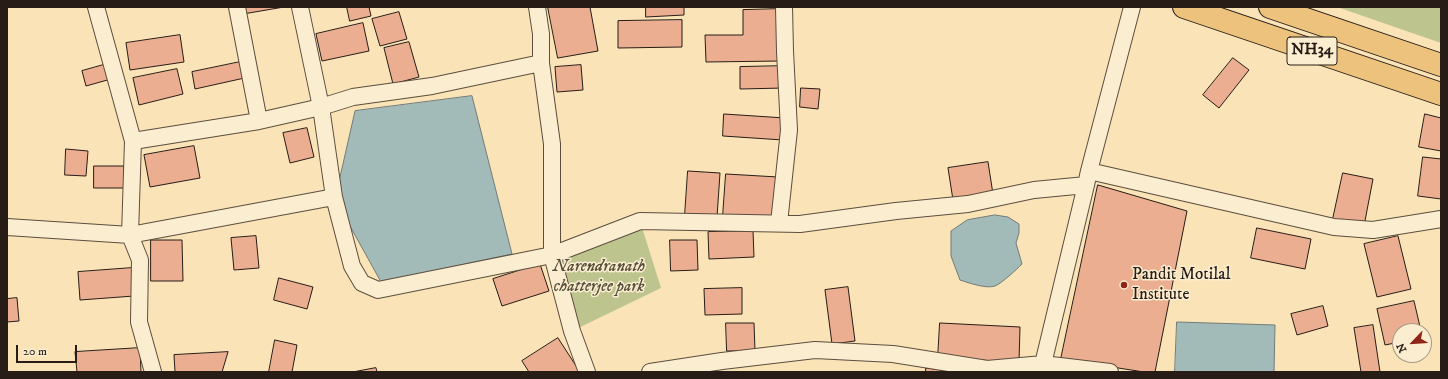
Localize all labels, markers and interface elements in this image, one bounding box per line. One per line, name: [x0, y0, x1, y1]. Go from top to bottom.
road number: NH34: [1287, 37, 1337, 65]
park label: Narendranath chatterjee park: [553, 257, 645, 297]
place label: Pandit Motilal Institute: [1132, 265, 1231, 305]
marker: Pandit Motilal Institute: [1119, 280, 1129, 290]
north arrow: [1392, 323, 1432, 363]
scale bar: [18, 337, 79, 363]
text: N: [1394, 341, 1410, 355]
text: 20 m: [23, 344, 47, 359]

